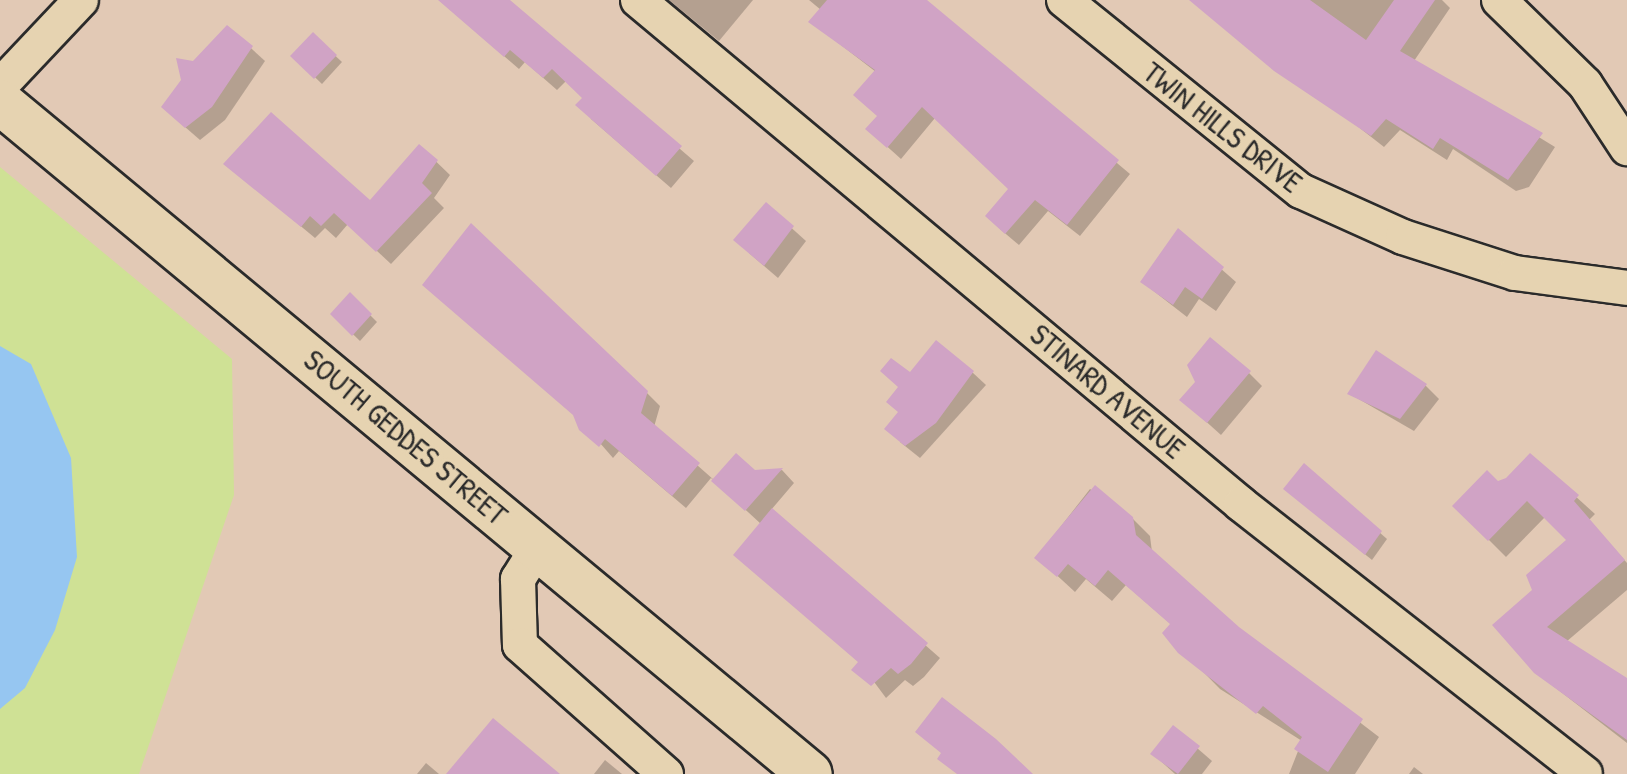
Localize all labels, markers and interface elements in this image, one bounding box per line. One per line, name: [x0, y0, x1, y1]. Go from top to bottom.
street label: TWIN HILLS DRIVE: [1136, 54, 1310, 200]
street label: STINARD AVENUE: [1023, 316, 1193, 466]
street label: SOUTH GEDDES STREET: [297, 342, 515, 532]

